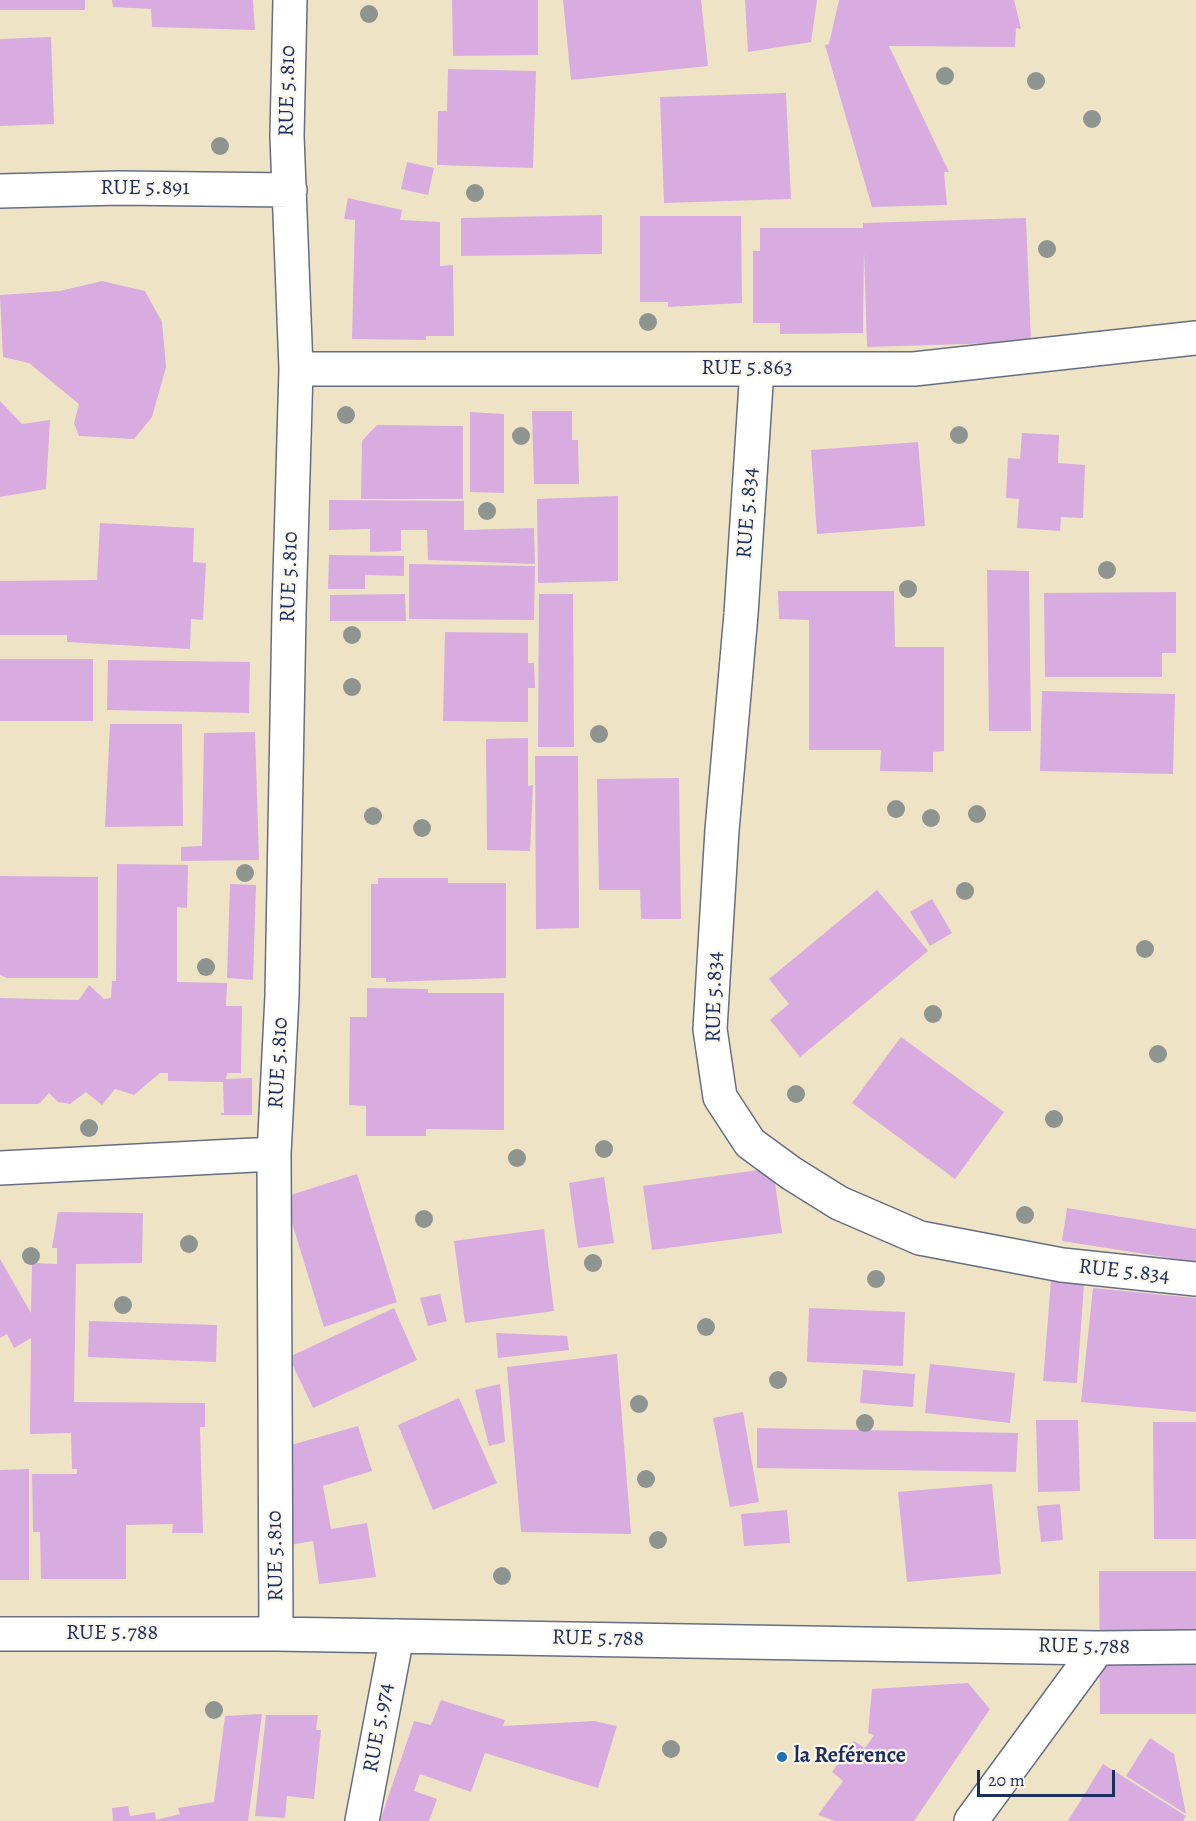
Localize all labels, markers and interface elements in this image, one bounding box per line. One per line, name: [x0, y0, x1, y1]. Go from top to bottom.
street label: RUE 5.810: [274, 45, 302, 137]
street label: RUE 5.891: [100, 176, 190, 202]
street label: RUE 5.863: [701, 356, 793, 382]
street label: RUE 5.834: [732, 467, 764, 559]
street label: RUE 5.810: [275, 531, 305, 623]
street label: RUE 5.834: [701, 951, 729, 1043]
street label: RUE 5.810: [263, 1017, 295, 1109]
street label: RUE 5.834: [1077, 1254, 1171, 1290]
street label: RUE 5.810: [262, 1510, 290, 1602]
street label: RUE 5.788: [66, 1621, 158, 1647]
street label: RUE 5.788: [552, 1625, 644, 1653]
street label: RUE 5.788: [1038, 1633, 1130, 1661]
street label: RUE 5.974: [358, 1681, 400, 1775]
place label: la Reférence: [794, 1744, 906, 1770]
marker: la Reférence: [775, 1750, 789, 1764]
scale bar: [980, 1758, 1118, 1796]
text: 20 m: [988, 1768, 1025, 1792]

